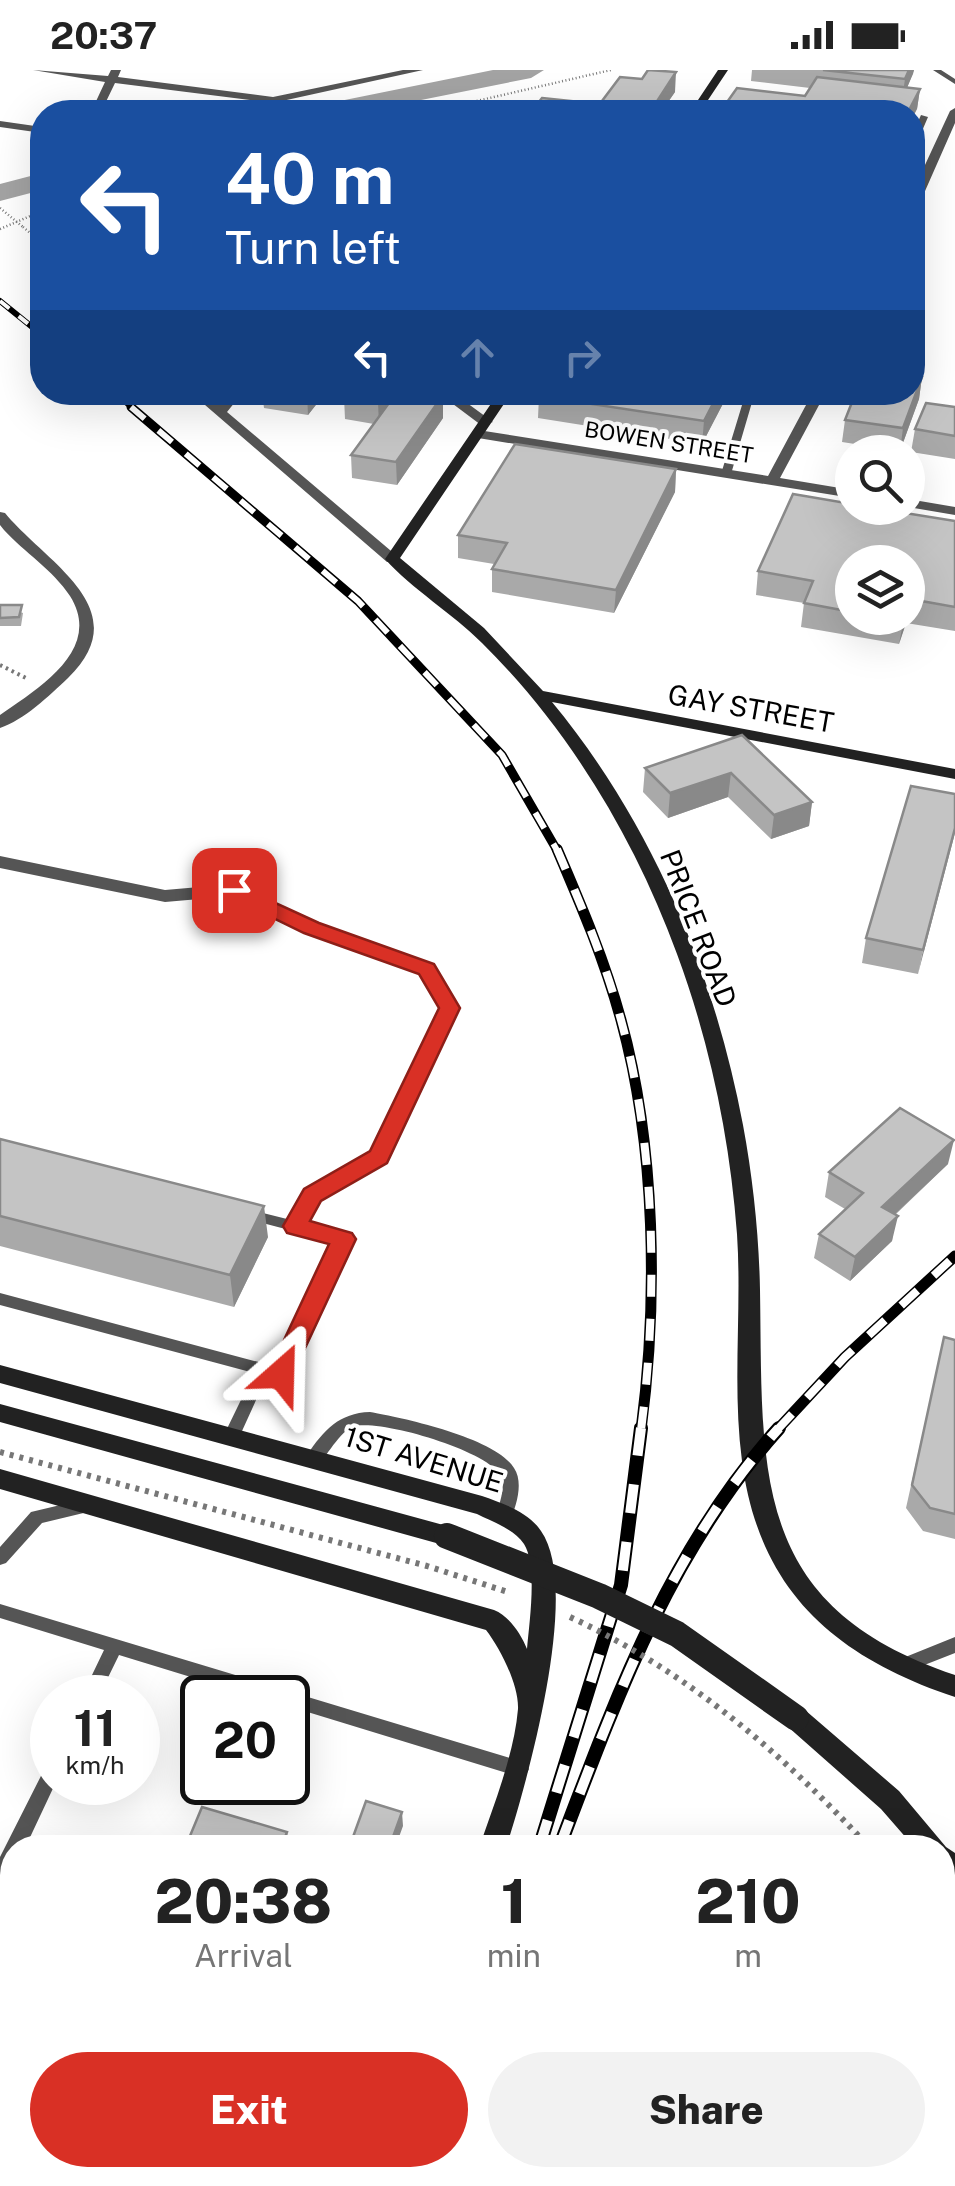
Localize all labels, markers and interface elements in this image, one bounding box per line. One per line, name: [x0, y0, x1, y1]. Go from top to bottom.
text: 20:37: [50, 13, 157, 58]
text: 40 m: [225, 137, 395, 220]
icon: left: [60, 140, 190, 270]
text: Turn left: [225, 221, 401, 274]
icon: left: [345, 330, 400, 385]
icon: ahead: [450, 330, 505, 385]
icon: right: [555, 330, 610, 385]
street label: BOWEN STREET: [583, 416, 755, 468]
map controls: [835, 435, 925, 635]
button: search: [835, 435, 925, 525]
button: layers: [835, 545, 925, 635]
street label: GAY STREET: [666, 677, 836, 739]
street label: PRICE ROAD: [654, 845, 744, 1011]
pin: [192, 848, 277, 933]
icon: arrive: [207, 863, 262, 918]
position arrow: [229, 1322, 333, 1426]
street label: 1ST AVENUE: [341, 1419, 507, 1499]
speed limit sign: 20: [180, 1675, 310, 1805]
text: 11: [74, 1698, 116, 1757]
text: km/h: [66, 1750, 124, 1780]
text: 20:38: [154, 1866, 332, 1937]
text: 1: [501, 1866, 527, 1937]
text: 210: [695, 1866, 800, 1937]
text: Arrival: [194, 1937, 293, 1974]
text: min: [487, 1937, 541, 1974]
text: m: [734, 1937, 762, 1974]
button: Exit: [30, 2052, 468, 2167]
button: Share: [488, 2052, 925, 2167]

